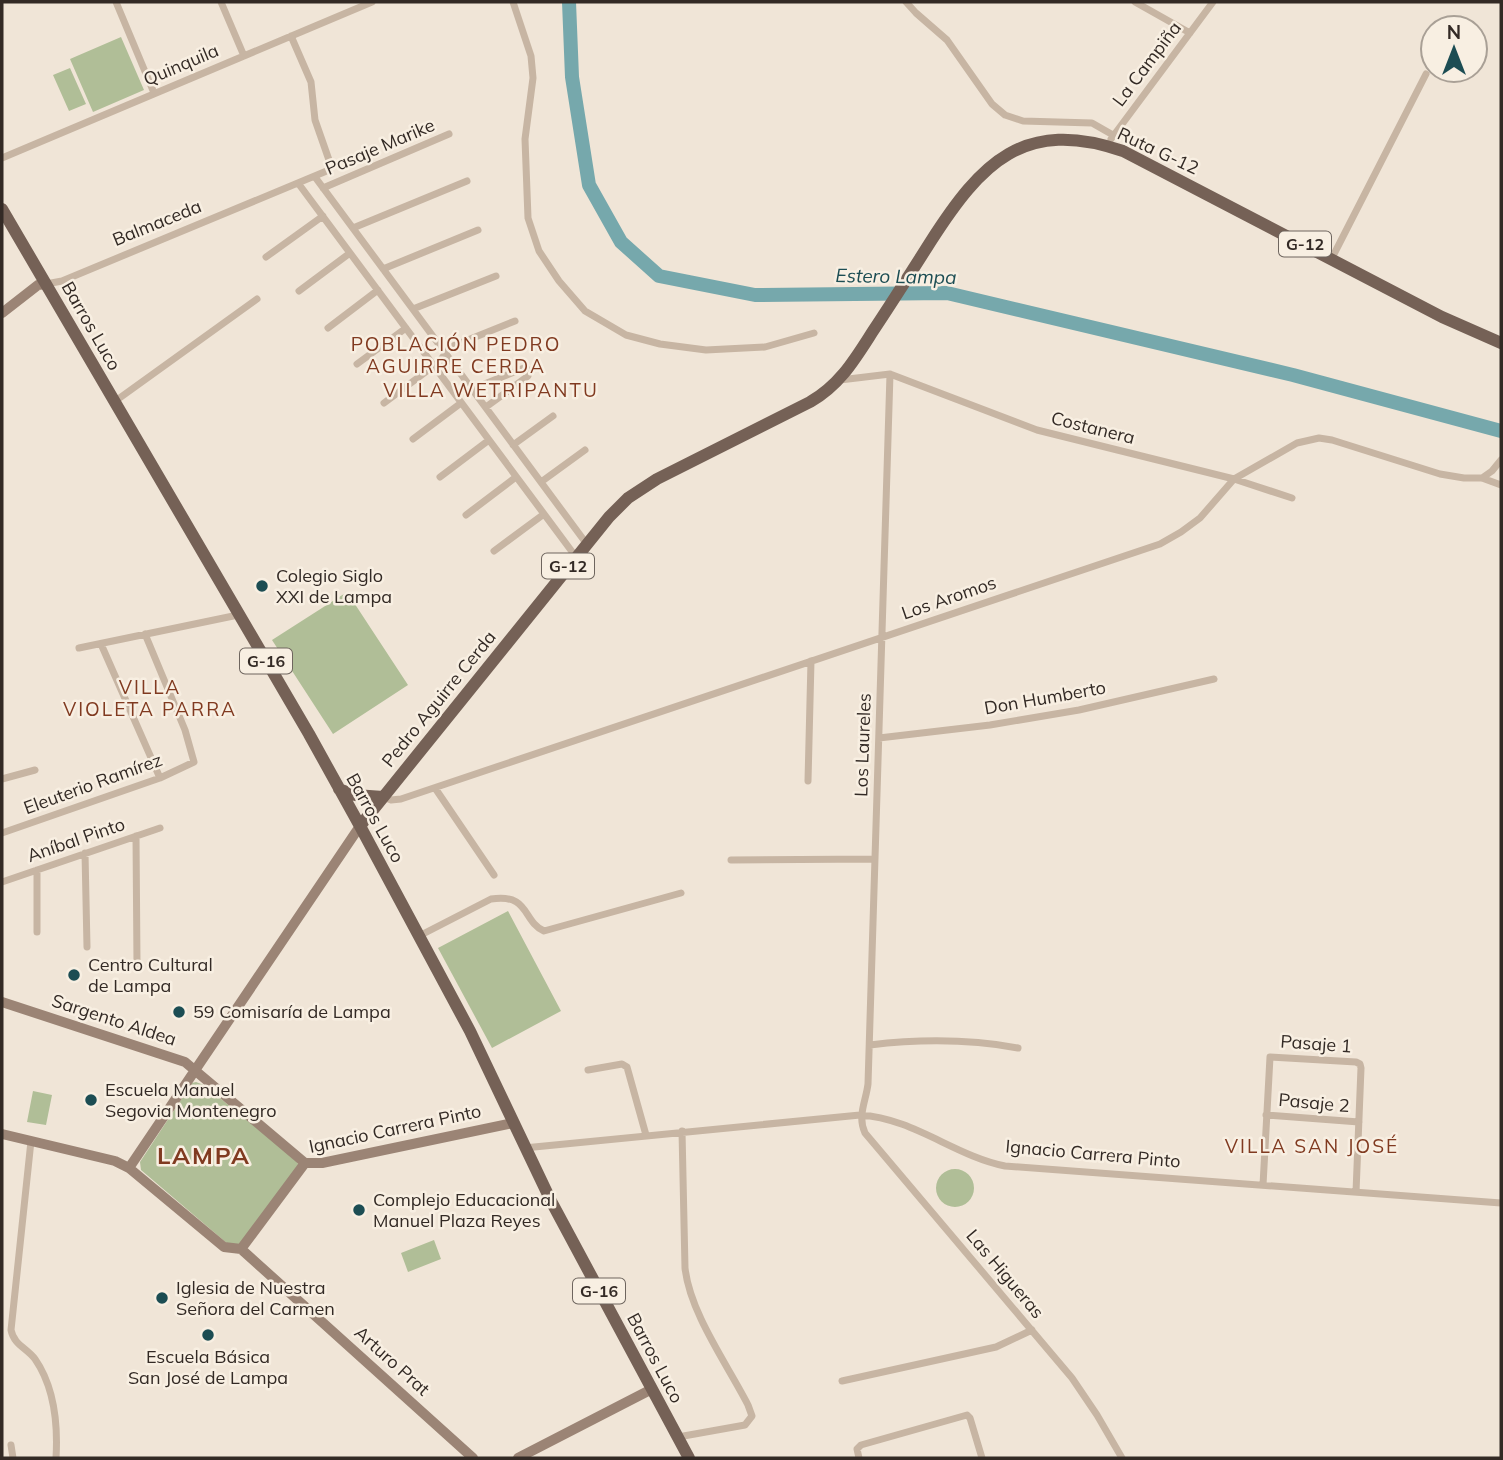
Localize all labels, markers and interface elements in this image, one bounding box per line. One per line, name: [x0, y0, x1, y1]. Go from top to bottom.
north arrow: [1419, 14, 1489, 84]
street label: La Campiña: [1107, 17, 1186, 111]
text: N: [1447, 20, 1461, 44]
street label: Quinquila: [140, 38, 222, 91]
street label: Pasaje Marike: [322, 113, 438, 180]
street label: Ruta G-12: [1114, 122, 1203, 179]
street label: Balmaceda: [109, 194, 205, 251]
road number: G-12: [1279, 232, 1331, 256]
water label: Estero Lampa: [835, 263, 957, 289]
street label: Barros Luco: [57, 277, 126, 374]
district label: POBLACIÓN PEDRO AGUIRRE CERDA: [351, 332, 561, 378]
district label: VILLA WETRIPANTU: [383, 378, 599, 402]
street label: Costanera: [1049, 406, 1137, 449]
road number: G-12: [542, 554, 594, 579]
place label: Colegio Siglo XXI de Lampa: [276, 564, 392, 608]
street label: Los Aromos: [898, 571, 999, 624]
marker: Colegio Siglo XXI de Lampa: [254, 578, 270, 594]
street label: Pedro Aguirre Cerda: [377, 626, 501, 772]
road number: G-16: [240, 648, 292, 674]
district label: VILLA VIOLETA PARRA: [63, 675, 237, 721]
street label: Don Humberto: [982, 675, 1107, 720]
street label: Los Laureles: [849, 693, 876, 797]
street label: Eleuterio Ramírez: [20, 748, 165, 819]
street label: Barros Luco: [341, 769, 409, 867]
street label: Aníbal Pinto: [24, 812, 128, 867]
place label: Centro Cultural de Lampa: [88, 953, 213, 997]
marker: Centro Cultural de Lampa: [66, 967, 82, 983]
street label: Sargento Aldea: [49, 989, 179, 1051]
place label: 59 Comisaría de Lampa: [193, 1000, 391, 1023]
marker: 59 Comisaría de Lampa: [171, 1004, 187, 1020]
street label: Pasaje 1: [1280, 1030, 1352, 1057]
place label: Escuela Manuel Segovia Montenegro: [105, 1078, 277, 1122]
street label: Pasaje 2: [1277, 1088, 1351, 1117]
marker: Escuela Manuel Segovia Montenegro: [83, 1092, 99, 1108]
street label: Ignacio Carrera Pinto: [307, 1099, 483, 1158]
street label: Ignacio Carrera Pinto: [1005, 1134, 1182, 1173]
district label: VILLA SAN JOSÉ: [1225, 1134, 1399, 1158]
district label: LAMPA: [157, 1140, 251, 1170]
place label: Complejo Educacional Manuel Plaza Reyes: [373, 1188, 555, 1232]
marker: Complejo Educacional Manuel Plaza Reyes: [351, 1202, 367, 1218]
street label: Las Higueras: [961, 1224, 1049, 1323]
place label: Iglesia de Nuestra Señora del Carmen: [176, 1276, 335, 1320]
road number: G-16: [573, 1278, 625, 1303]
marker: Iglesia de Nuestra Señora del Carmen: [154, 1290, 170, 1306]
street label: Barros Luco: [622, 1309, 689, 1407]
street label: Arturo Prat: [350, 1321, 435, 1400]
marker: Escuela Básica San José de Lampa: [200, 1327, 216, 1343]
place label: Escuela Básica San José de Lampa: [128, 1345, 288, 1389]

